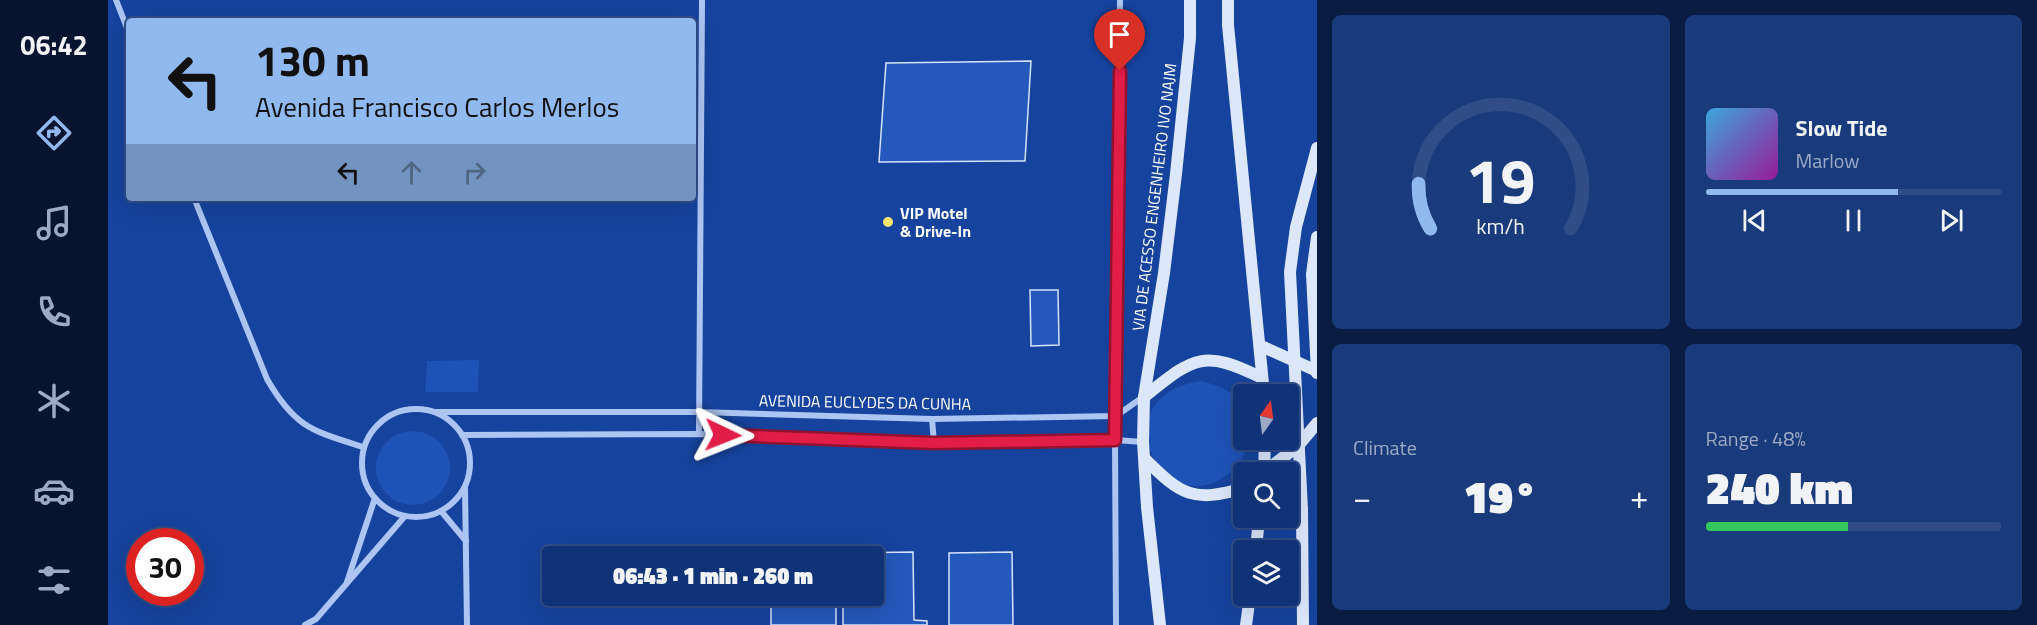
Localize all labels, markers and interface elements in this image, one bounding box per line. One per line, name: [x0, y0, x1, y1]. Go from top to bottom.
pin: [1094, 9, 1145, 71]
icon: arrive: [1103, 18, 1136, 51]
text: 06:42: [20, 24, 88, 65]
text: 130 m: [255, 28, 370, 92]
icon: left: [156, 42, 234, 120]
street label: VIA DE ACESSO ENGENHEIRO IVO NAJM: [1126, 62, 1182, 332]
text: Avenida Francisco Carlos Merlos: [255, 86, 619, 127]
text: Slow Tide: [1796, 111, 1887, 145]
icon: directions: [33, 112, 75, 154]
text: 19: [1466, 132, 1536, 227]
text: Marlow: [1796, 145, 1860, 176]
icon: left: [332, 156, 365, 189]
icon: ahead: [395, 156, 428, 189]
icon: right: [458, 156, 491, 189]
place label: VIP Motel & Drive-In: [900, 201, 971, 243]
icon: music: [33, 202, 75, 244]
icon: previous: [1738, 204, 1771, 237]
icon: pause: [1837, 204, 1870, 237]
icon: next: [1935, 204, 1968, 237]
text: km/h: [1476, 211, 1525, 243]
marker: VIP Motel & Drive-In: [881, 215, 895, 229]
icon: phone: [33, 291, 75, 333]
icon: climate: [33, 380, 75, 422]
north arrow: [1233, 384, 1299, 450]
map controls: [1233, 384, 1299, 606]
street label: AVENIDA EUCLYDES DA CUNHA: [759, 388, 972, 416]
position arrow: [691, 403, 755, 467]
text: Range · 48%: [1706, 423, 1806, 454]
text: Climate: [1353, 432, 1417, 463]
text: 240 km: [1706, 453, 1853, 521]
button: search: [1233, 462, 1299, 528]
text: 19°: [1464, 462, 1538, 530]
icon: car: [33, 470, 75, 512]
text: −: [1353, 472, 1371, 522]
text: +: [1630, 472, 1648, 522]
speed limit sign: 30: [126, 528, 204, 606]
button: layers: [1233, 540, 1299, 606]
icon: filters: [33, 559, 75, 601]
text: 06:43 · 1 min · 260 m: [613, 559, 813, 593]

